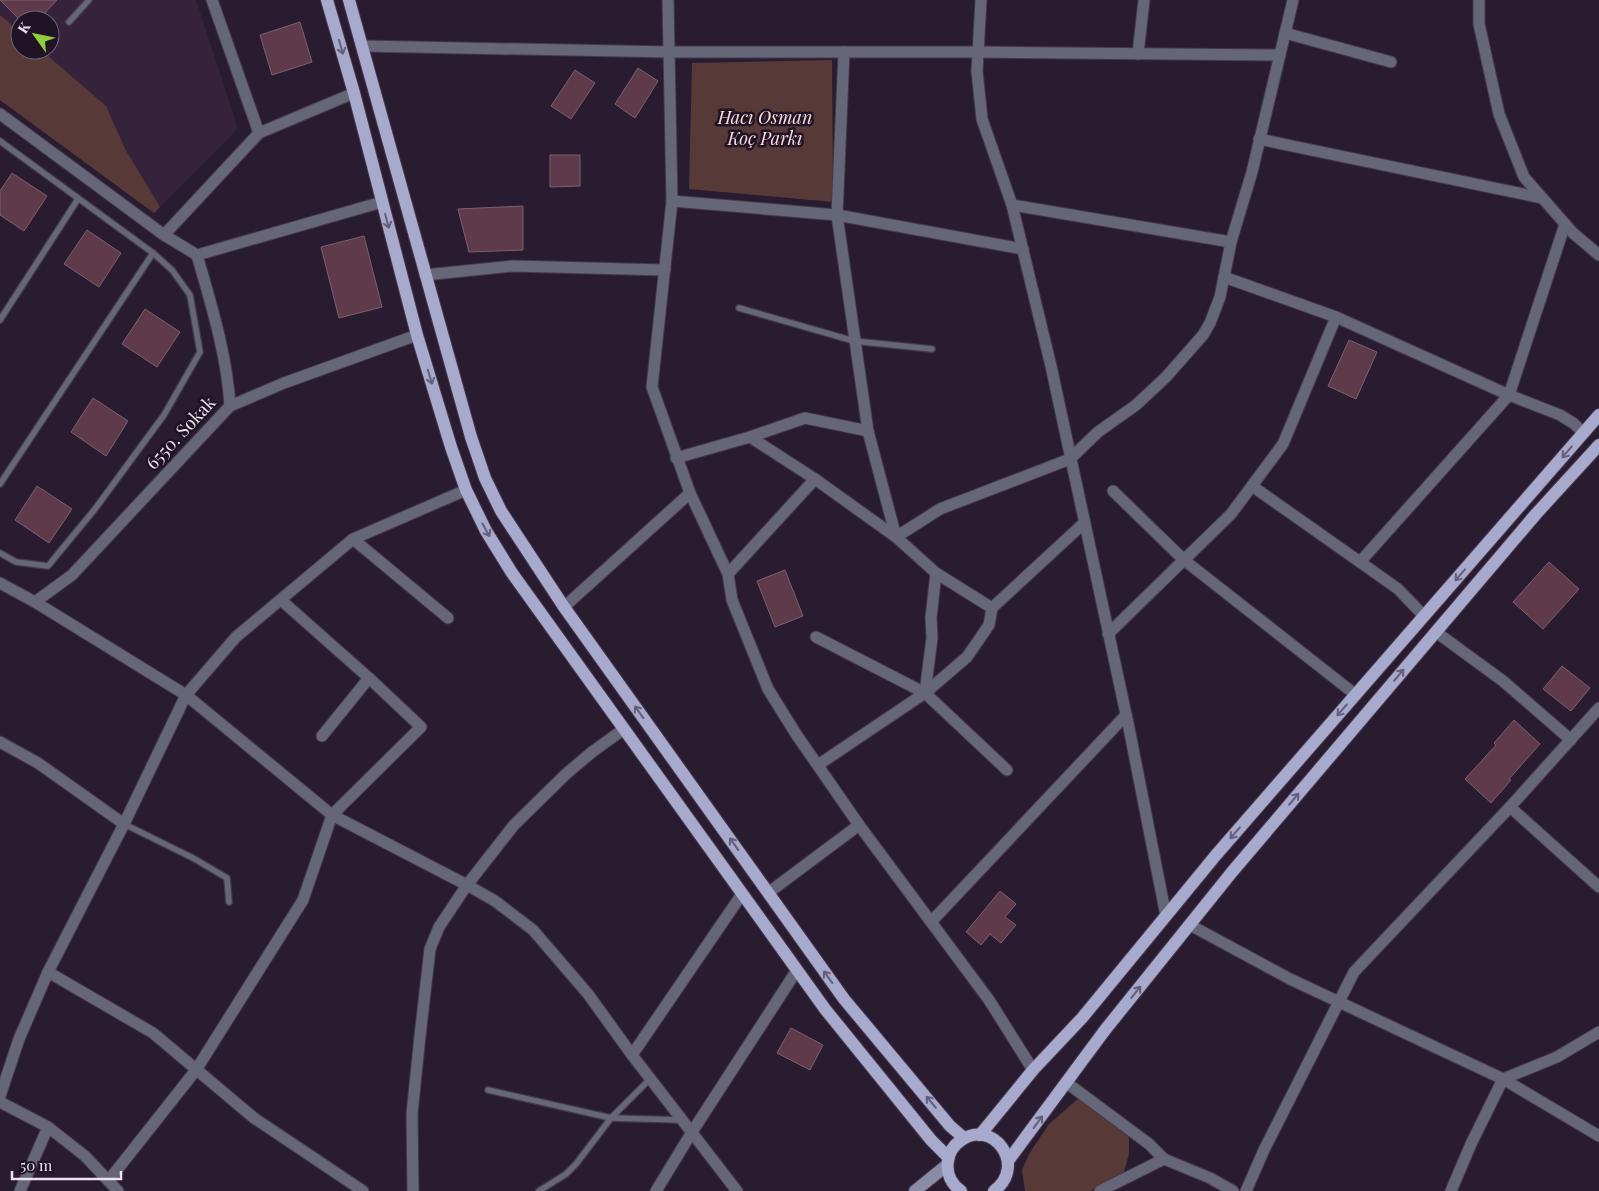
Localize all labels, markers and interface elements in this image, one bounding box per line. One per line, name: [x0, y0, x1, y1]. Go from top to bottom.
north arrow: [10, 10, 60, 60]
text: K: [13, 17, 35, 37]
one-way arrow: [336, 38, 346, 54]
park label: Hacı Osman Koç Parkı: [717, 105, 812, 150]
one-way arrow: [383, 212, 393, 228]
one-way arrow: [425, 369, 435, 385]
street label: 6550. Sokak: [140, 390, 220, 474]
one-way arrow: [1561, 446, 1573, 459]
one-way arrow: [481, 522, 491, 536]
one-way arrow: [1455, 568, 1466, 581]
one-way arrow: [1394, 669, 1405, 682]
one-way arrow: [1336, 704, 1348, 717]
one-way arrow: [634, 705, 644, 719]
one-way arrow: [1289, 793, 1300, 806]
one-way arrow: [1230, 826, 1241, 839]
one-way arrow: [728, 838, 739, 852]
one-way arrow: [823, 970, 833, 984]
one-way arrow: [1130, 986, 1141, 999]
one-way arrow: [925, 1096, 936, 1109]
one-way arrow: [1033, 1115, 1043, 1129]
scale bar: [12, 1148, 121, 1180]
text: 50 m: [20, 1155, 53, 1175]

